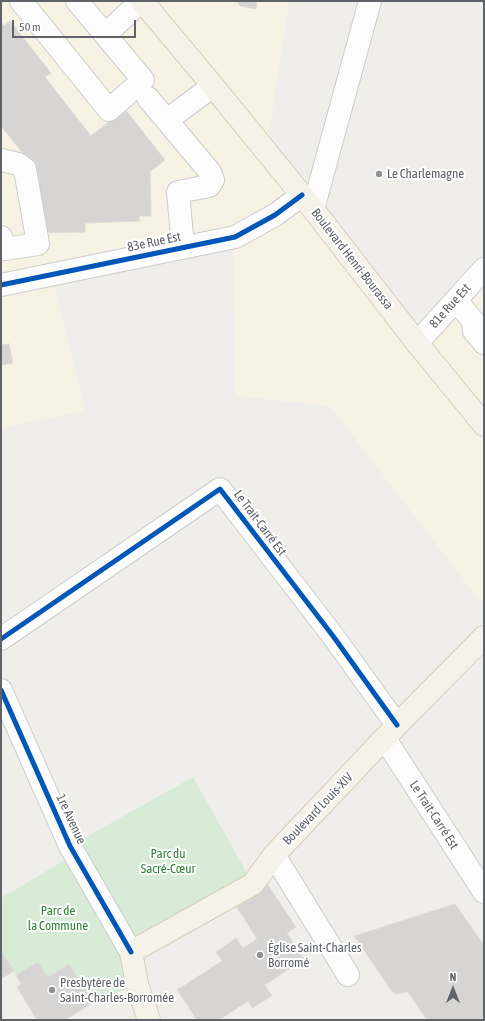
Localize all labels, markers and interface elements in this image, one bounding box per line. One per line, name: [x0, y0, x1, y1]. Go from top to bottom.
scale bar: [14, 12, 138, 38]
text: 50 m: [19, 20, 41, 34]
place label: Le Charlemagne: [387, 166, 464, 182]
marker: Le Charlemagne: [374, 169, 384, 179]
street label: Boulevard Henri-Bourassa: [308, 205, 396, 313]
street label: 83e Rue Est: [126, 229, 182, 255]
street label: 81e Rue Est: [426, 281, 474, 331]
street label: Le Trait-Carré Est: [230, 487, 290, 559]
street label: Boulevard Louis-XIV: [280, 770, 356, 848]
street label: Le Trait-Carré Est: [406, 778, 462, 852]
street label: 1re Avenue: [53, 791, 89, 847]
park label: Parc du Sacré-Cœur: [141, 846, 195, 877]
park label: Parc de la Commune: [28, 903, 88, 934]
place label: Église Saint-Charles Borromé: [268, 940, 361, 971]
marker: Église Saint-Charles Borromé: [255, 950, 265, 960]
north arrow: [433, 969, 473, 1009]
text: N: [450, 971, 456, 983]
place label: Presbytère de Saint-Charles-Borromée: [60, 975, 174, 1006]
marker: Presbytère de Saint-Charles-Borromée: [47, 985, 57, 995]

